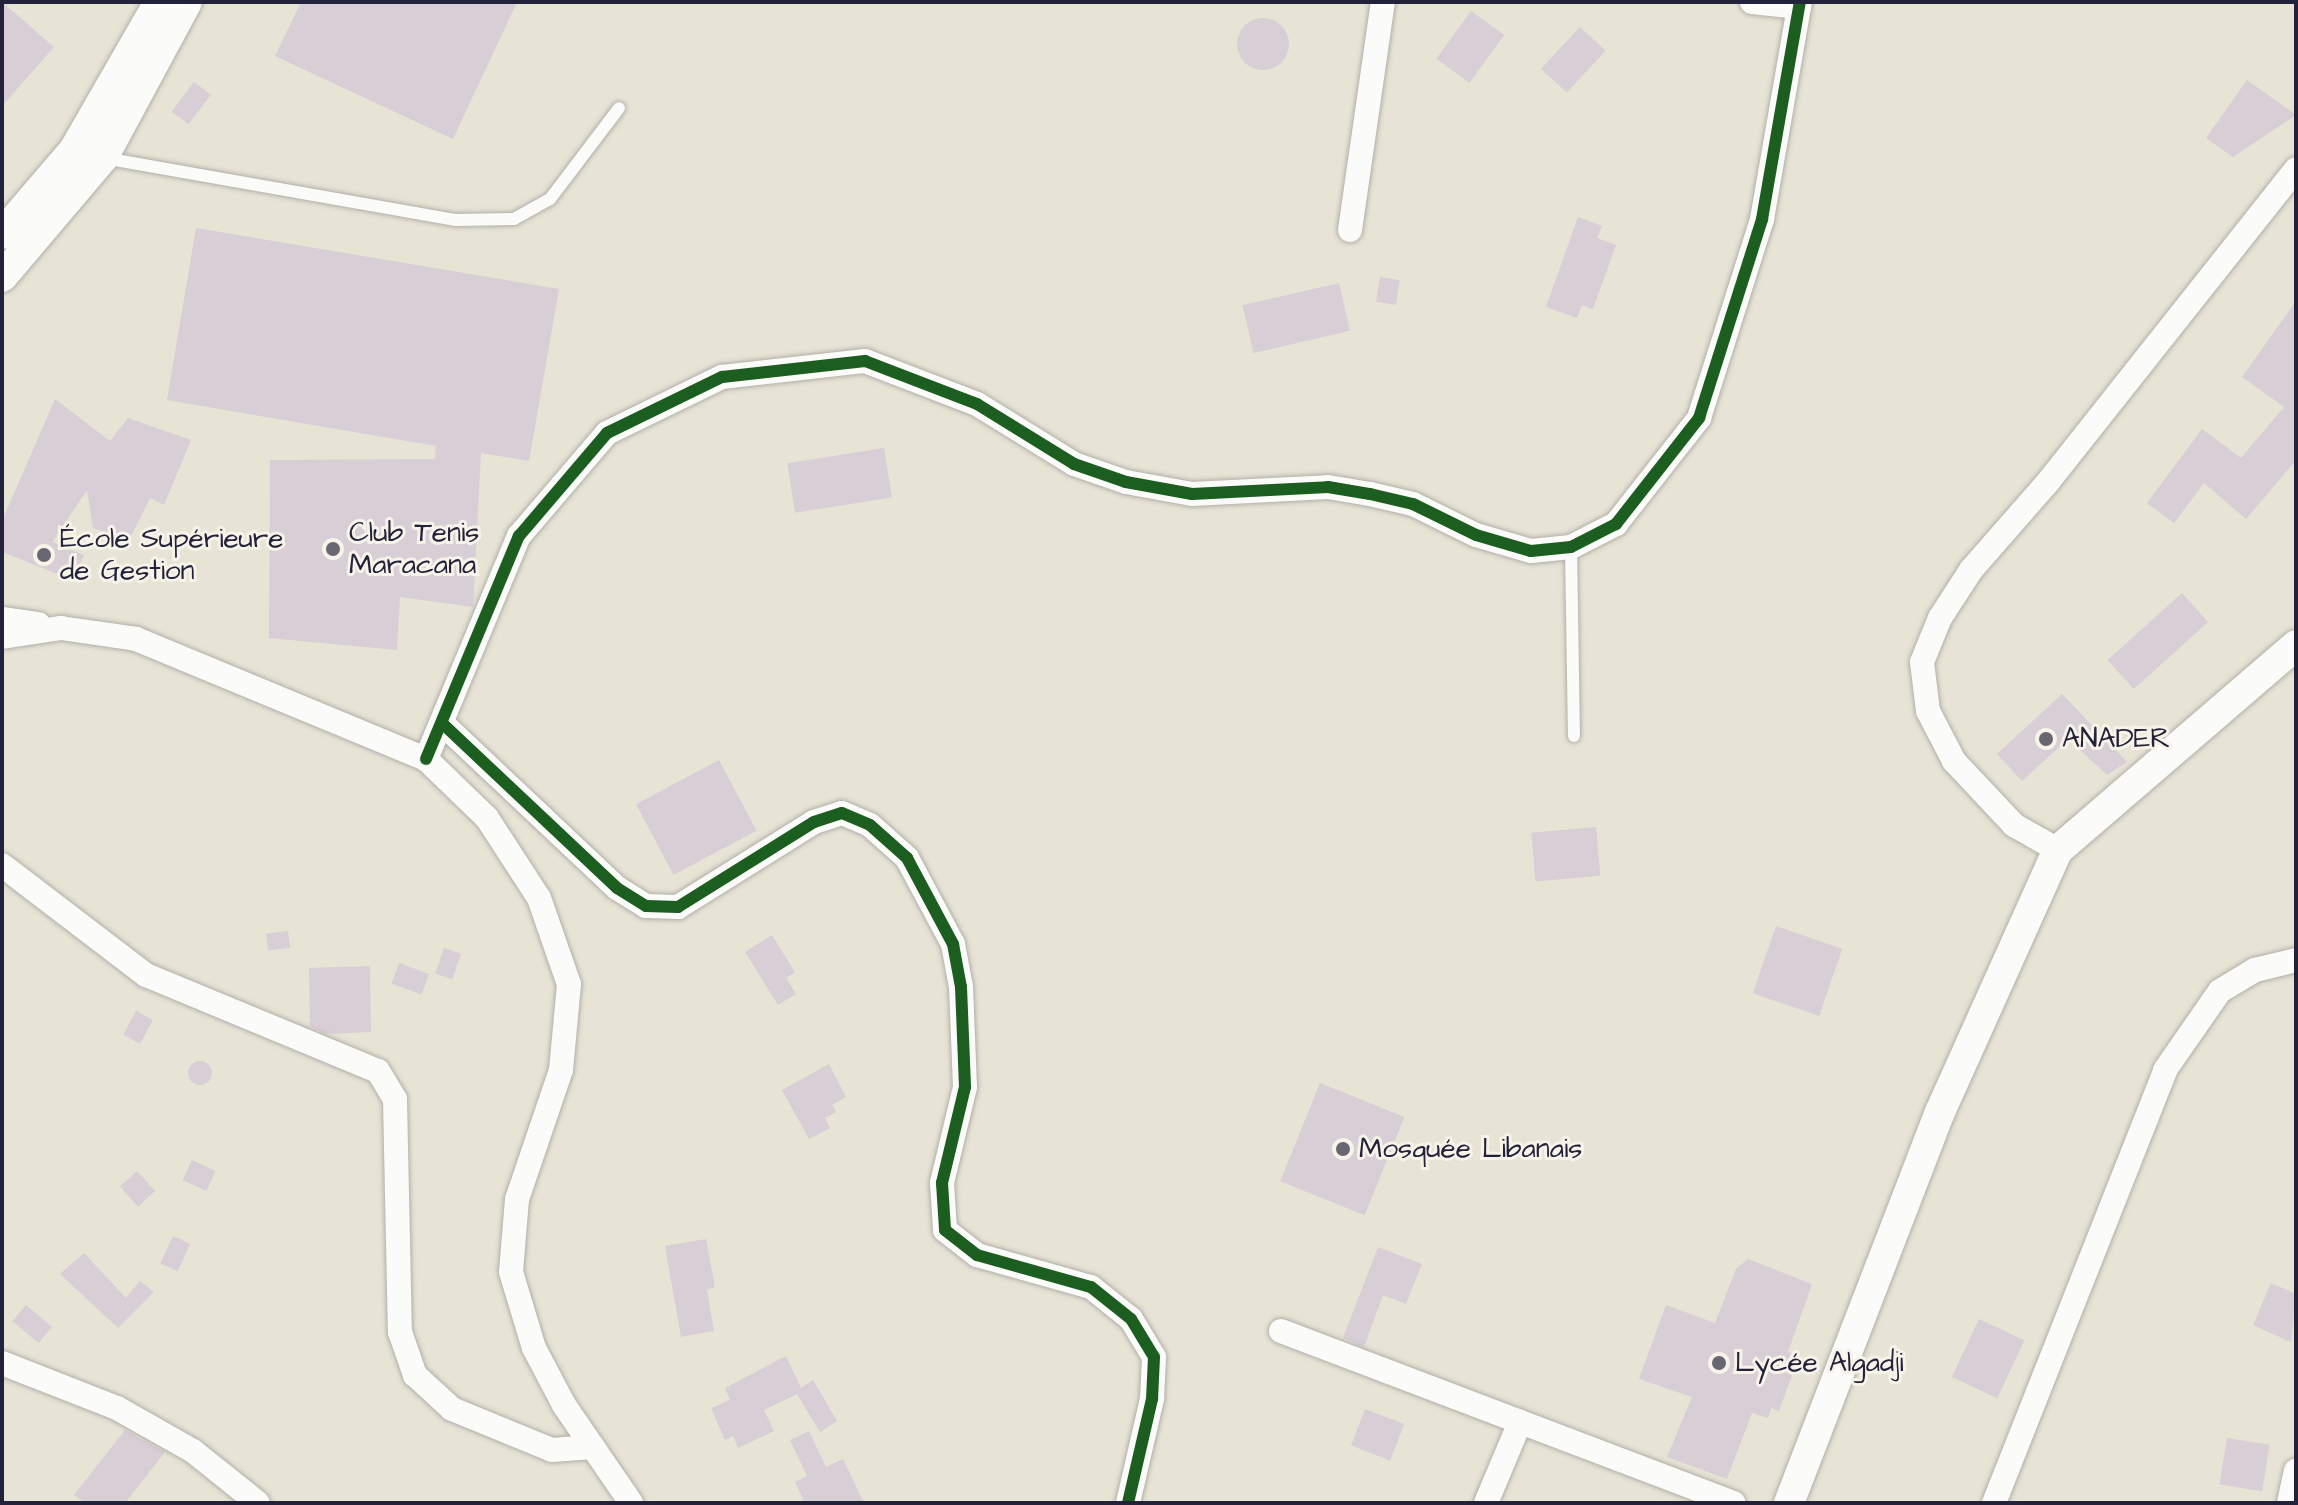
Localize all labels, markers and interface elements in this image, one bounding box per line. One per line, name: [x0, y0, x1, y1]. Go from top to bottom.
place label: Club Tenis Maracana: [349, 516, 479, 582]
place label: École Supérieure de Gestion: [60, 522, 283, 588]
marker: Club Tenis Maracana: [324, 540, 342, 558]
marker: École Supérieure de Gestion: [35, 546, 53, 564]
place label: ANADER: [2062, 722, 2170, 756]
marker: ANADER: [2037, 730, 2055, 748]
place label: Mosquée Libanais: [1359, 1132, 1582, 1166]
marker: Mosquée Libanais: [1334, 1140, 1352, 1158]
place label: Lycée Algadji: [1735, 1346, 1904, 1380]
marker: Lycée Algadji: [1710, 1354, 1728, 1372]

